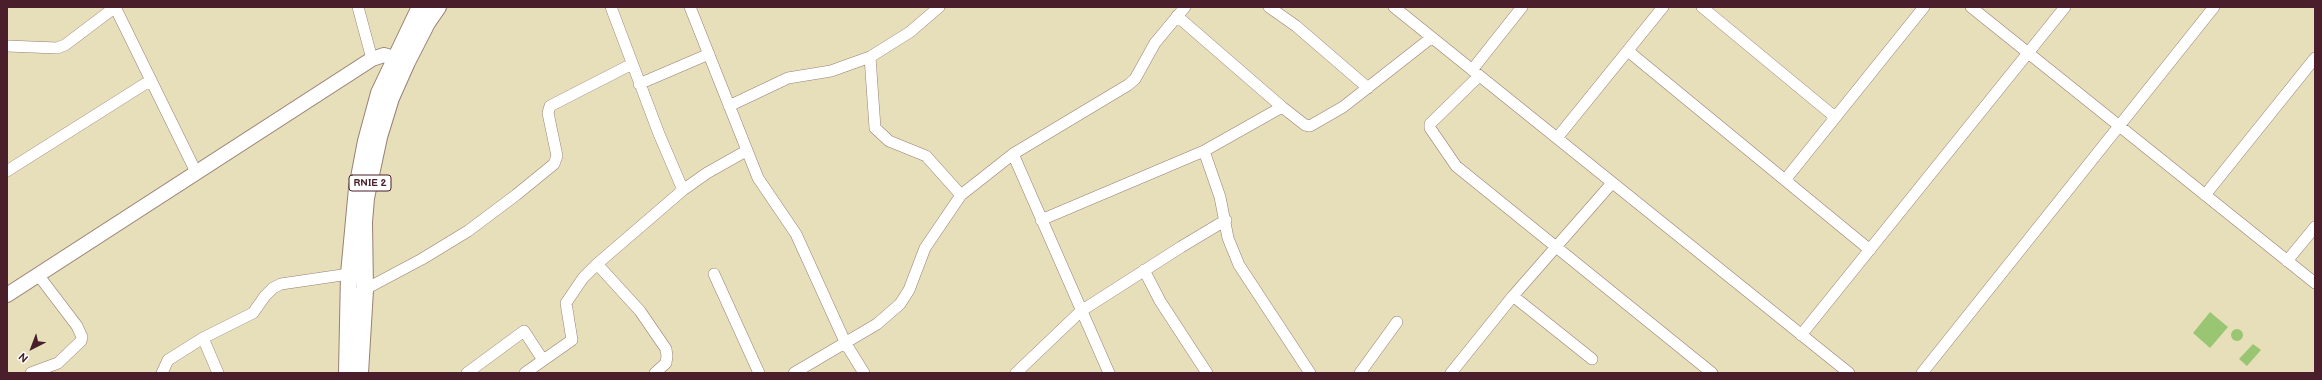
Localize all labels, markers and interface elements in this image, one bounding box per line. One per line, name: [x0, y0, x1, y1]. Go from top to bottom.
road number: RNIE 2: [349, 175, 391, 191]
north arrow: [12, 328, 52, 368]
text: N: [16, 350, 31, 365]

